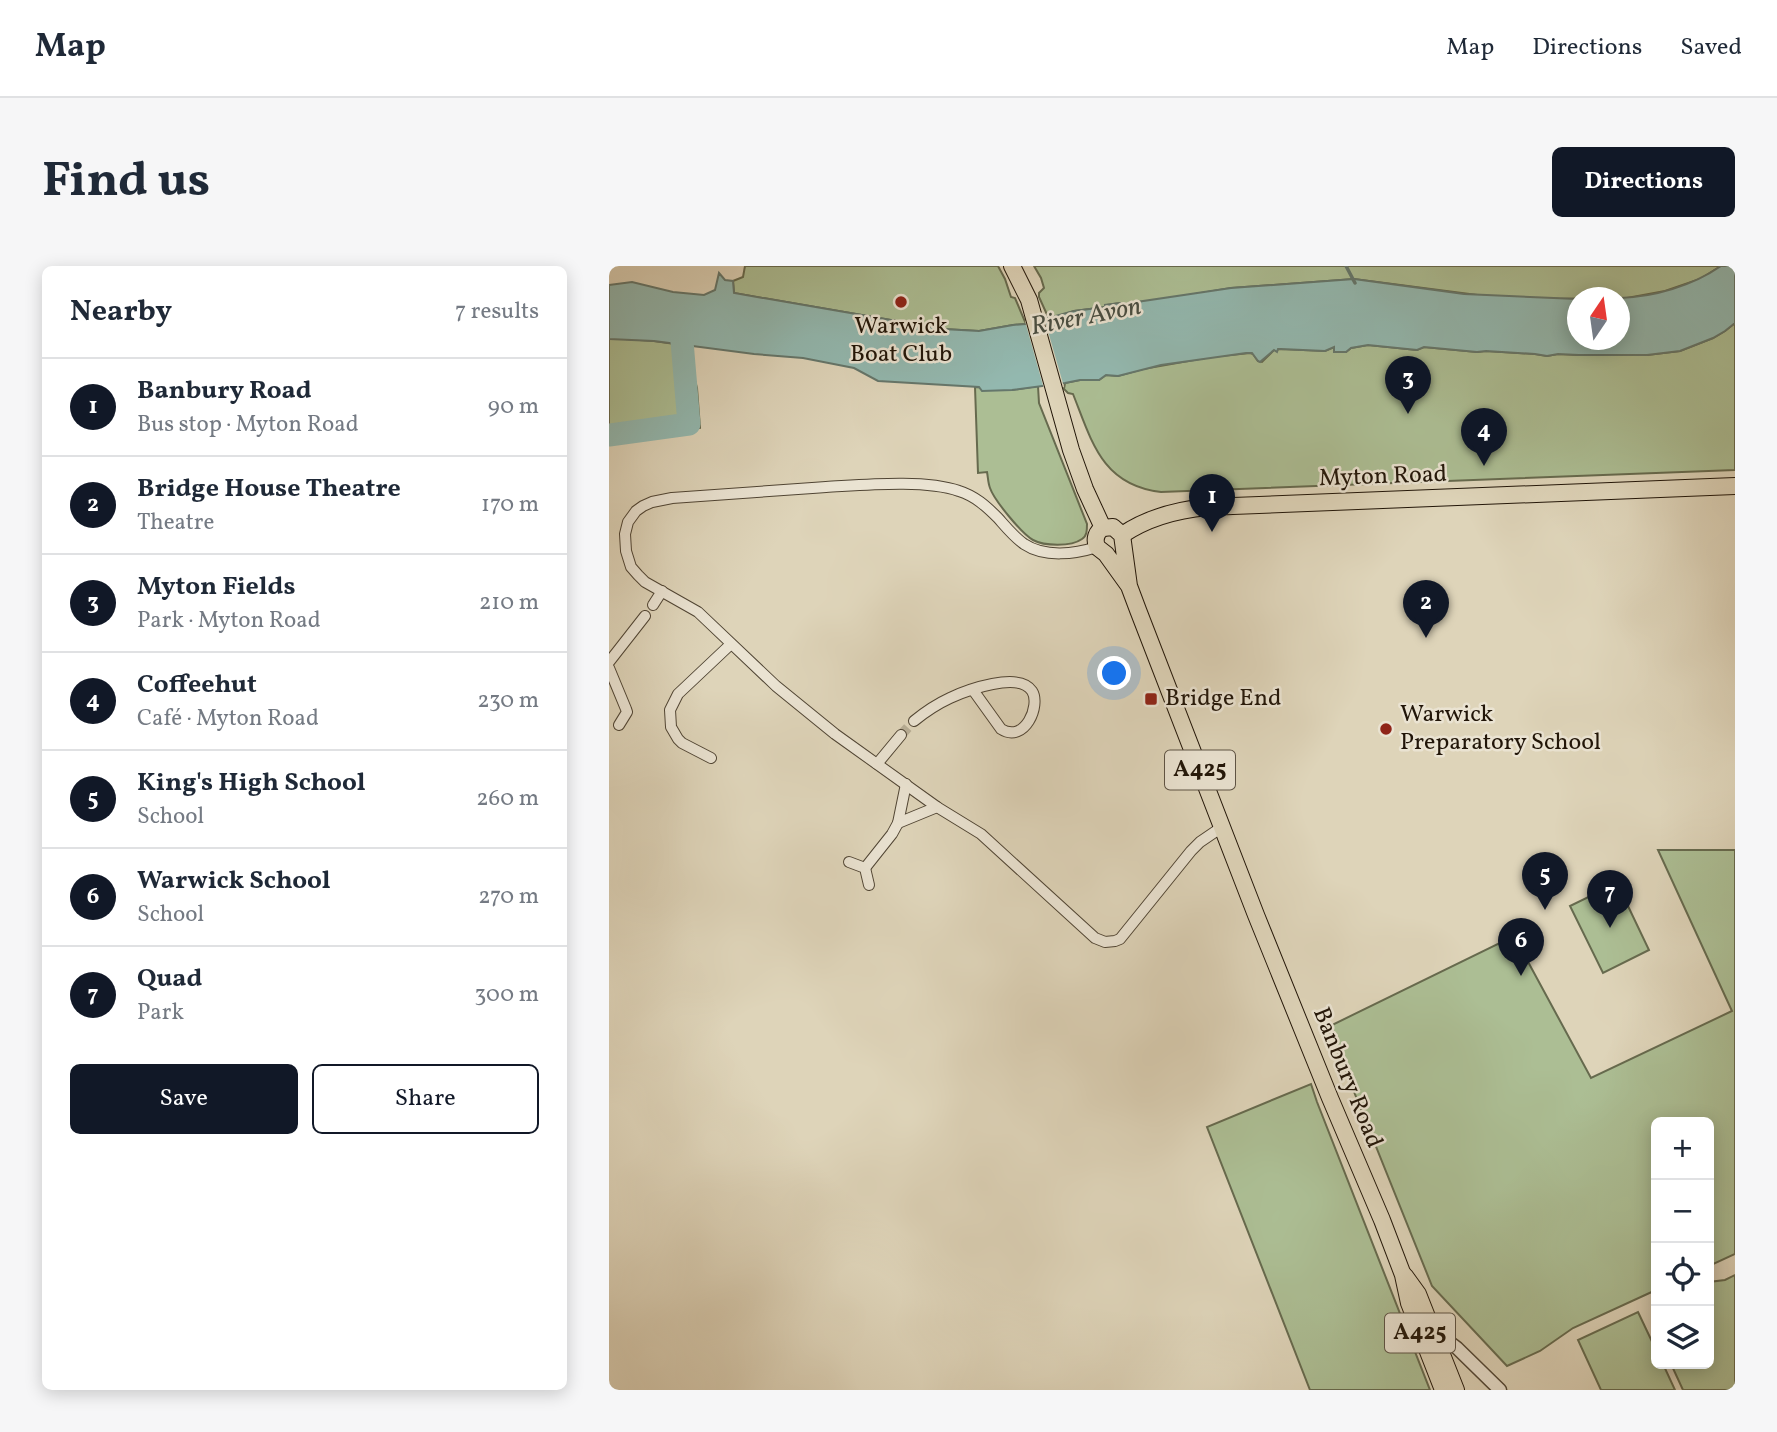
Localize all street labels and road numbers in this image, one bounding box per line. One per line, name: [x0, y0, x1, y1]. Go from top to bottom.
street label: Myton Road: [1318, 458, 1448, 496]
road number: A425: [1165, 750, 1235, 790]
street label: Banbury Road: [1303, 1002, 1391, 1154]
road number: A425: [1385, 1314, 1455, 1352]

